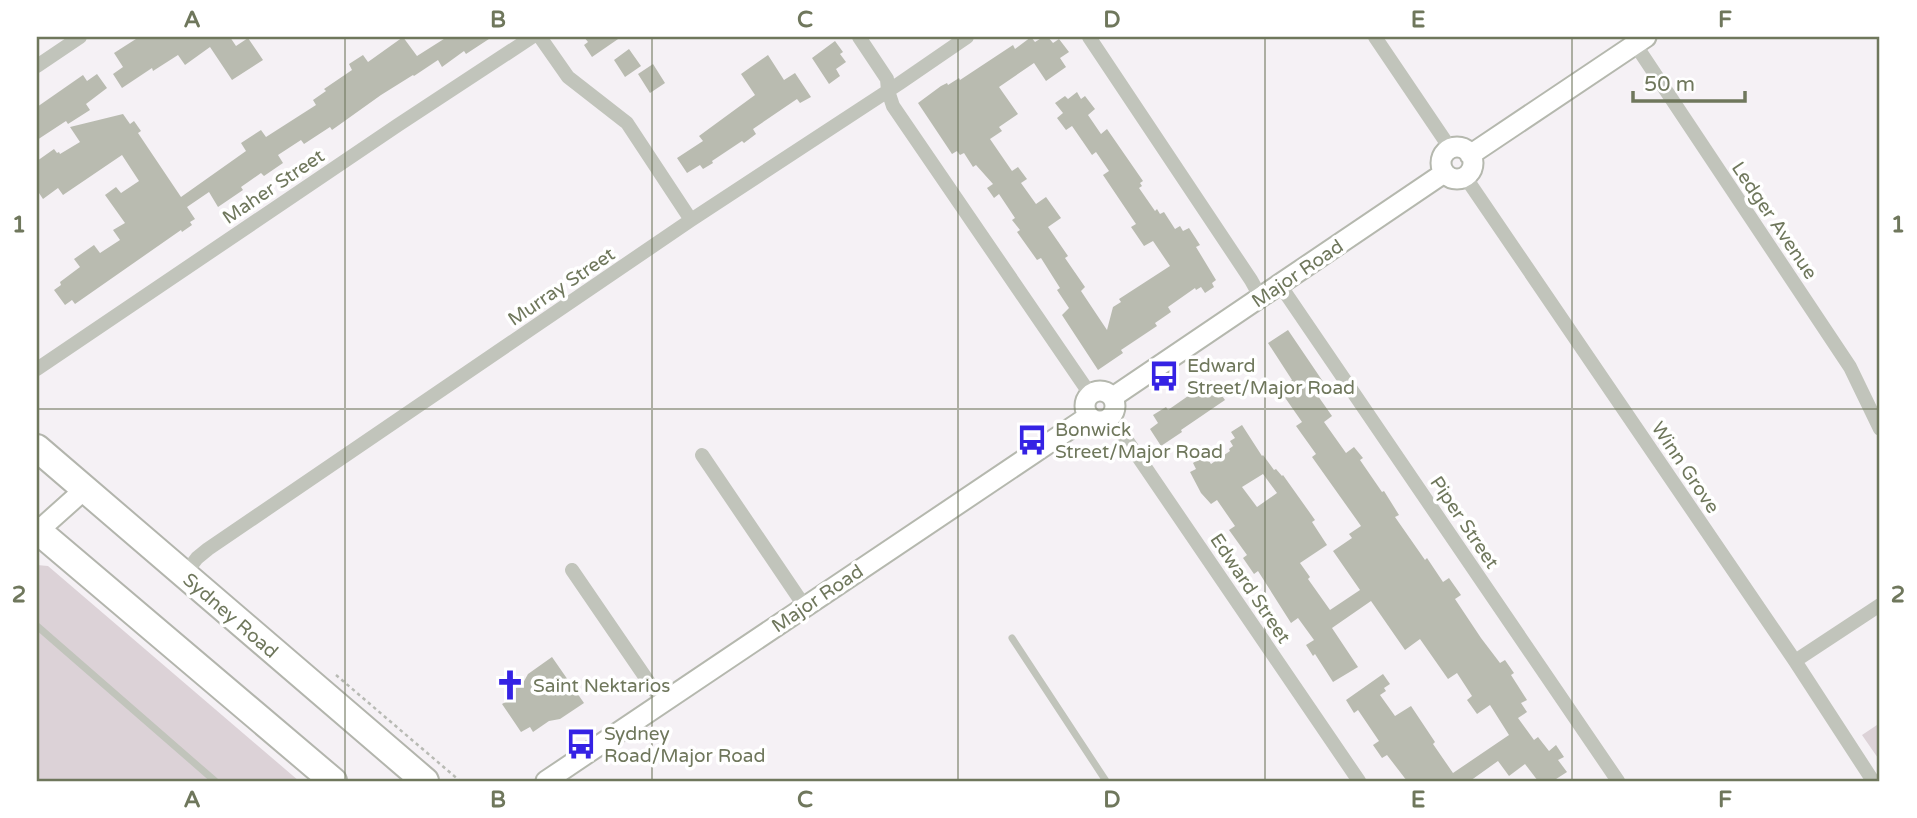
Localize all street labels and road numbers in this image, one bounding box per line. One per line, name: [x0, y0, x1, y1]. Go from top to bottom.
street label: Maher Street: [219, 145, 329, 229]
street label: Ledger Avenue: [1727, 158, 1821, 283]
street label: Major Road: [1248, 235, 1347, 312]
street label: Murray Street: [504, 243, 619, 331]
street label: Winn Grove: [1647, 418, 1724, 517]
street label: Piper Street: [1425, 472, 1503, 573]
street label: Edward Street: [1205, 529, 1295, 648]
street label: Major Road: [768, 560, 867, 637]
street label: Sydney Road: [178, 569, 282, 663]

